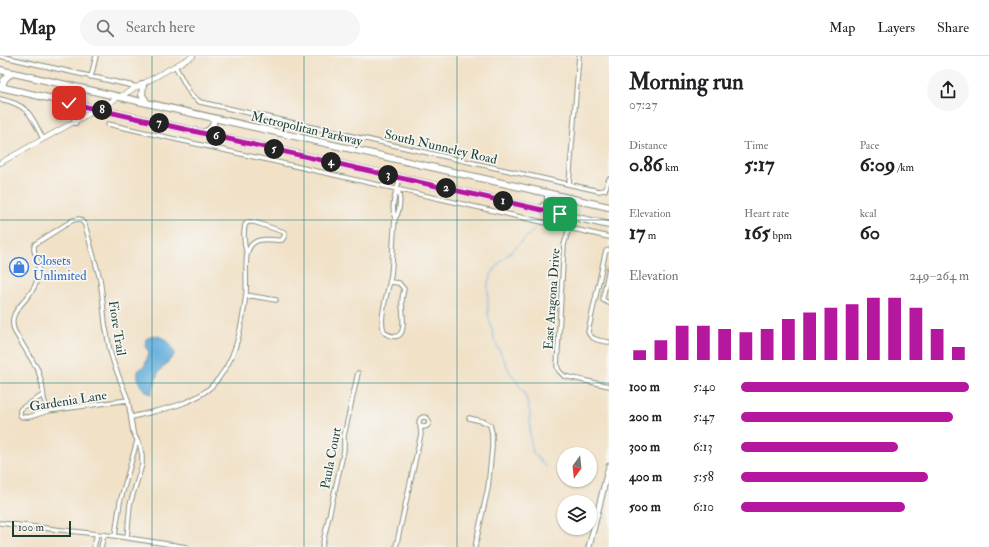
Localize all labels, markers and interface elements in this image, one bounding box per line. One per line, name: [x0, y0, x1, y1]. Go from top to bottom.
search box: [80, 10, 360, 46]
text: Map: [20, 16, 56, 40]
icon: search: [94, 17, 116, 39]
text: Search here: [126, 18, 195, 37]
text: Map: [829, 19, 855, 36]
text: Layers: [877, 19, 915, 36]
text: Share: [937, 19, 969, 36]
text: Morning run: [629, 68, 744, 96]
button: share: [927, 69, 969, 111]
pin: [52, 86, 86, 120]
icon: check: [58, 92, 80, 114]
text: 07:27: [629, 97, 657, 113]
pin: 8: [92, 100, 112, 120]
text: 8: [99, 103, 105, 116]
street label: Metropolitan Parkway: [249, 108, 364, 151]
pin: 7: [149, 113, 169, 133]
text: 7: [156, 116, 162, 129]
pin: 6: [206, 126, 226, 146]
street label: South Nunneley Road: [383, 126, 499, 169]
text: 6: [213, 129, 219, 142]
pin: 5: [264, 139, 284, 159]
text: Distance: [629, 139, 667, 152]
text: Time: [744, 139, 768, 152]
text: Pace: [860, 139, 879, 152]
text: 5: [272, 142, 276, 155]
pin: 4: [321, 152, 341, 172]
text: 0.86: [629, 152, 663, 177]
text: 5:17: [744, 152, 774, 177]
text: 6:09: [860, 152, 895, 177]
text: 4: [328, 155, 334, 168]
text: km: [663, 161, 679, 174]
text: /km: [895, 161, 914, 174]
pin: 3: [378, 165, 398, 185]
text: 3: [386, 168, 390, 181]
pin: 2: [436, 178, 456, 198]
text: 2: [443, 181, 449, 194]
pin: 1: [493, 191, 513, 211]
text: 1: [501, 194, 505, 207]
pin: [543, 197, 577, 231]
icon: arrive: [549, 203, 571, 225]
text: Elevation: [629, 207, 671, 220]
text: Heart rate: [744, 207, 789, 220]
text: kcal: [860, 207, 877, 220]
text: 17: [629, 220, 645, 245]
text: 165: [744, 220, 770, 245]
text: 60: [860, 220, 880, 245]
text: m: [645, 229, 656, 242]
text: bpm: [770, 229, 792, 242]
street label: East Aragona Drive: [540, 247, 564, 350]
place label: Closets Unlimited: [33, 253, 87, 284]
shop icon: Closets Unlimited: [8, 256, 30, 278]
text: Elevation: [629, 268, 679, 284]
text: 249–264 m: [909, 268, 969, 284]
street label: Fiore Trail: [105, 299, 129, 358]
text: 100 m: [629, 379, 660, 395]
text: 5:40: [693, 379, 716, 395]
street label: Gardenia Lane: [28, 387, 108, 415]
text: 200 m: [629, 409, 662, 425]
text: 5:47: [693, 409, 715, 425]
street label: Paula Court: [317, 426, 345, 490]
text: 300 m: [629, 439, 660, 455]
text: 6:13: [693, 439, 712, 455]
north arrow: [557, 447, 597, 487]
map controls: [557, 447, 597, 535]
text: 400 m: [629, 469, 662, 485]
text: 5:58: [693, 469, 714, 485]
button: layers: [557, 495, 597, 535]
text: 500 m: [629, 499, 661, 515]
text: 6:10: [693, 499, 714, 515]
scale bar: [12, 519, 71, 538]
text: 100 m: [18, 521, 44, 534]

